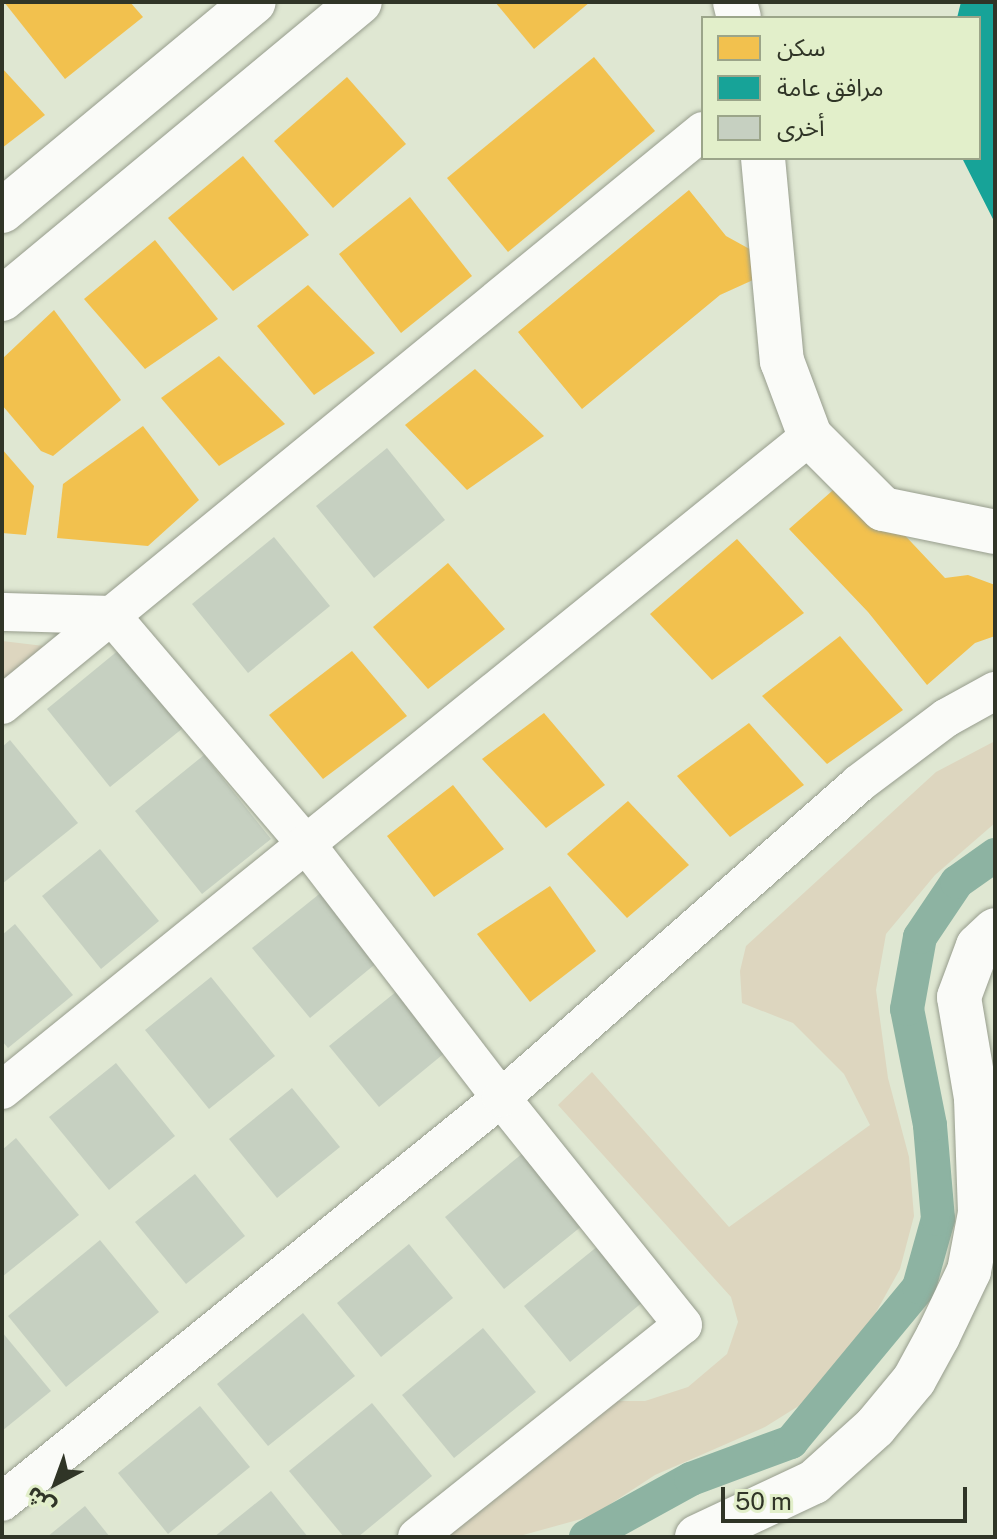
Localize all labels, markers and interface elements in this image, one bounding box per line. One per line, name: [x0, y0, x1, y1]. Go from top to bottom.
legend: [701, 16, 981, 160]
text: سكن: [777, 33, 826, 61]
text: مرافق عامة: [777, 73, 884, 101]
text: أخرى: [777, 113, 825, 141]
north arrow: [16, 1443, 96, 1523]
scale bar: [725, 1471, 971, 1521]
text: ش: [20, 1481, 60, 1521]
text: 50 m: [735, 1487, 792, 1515]

